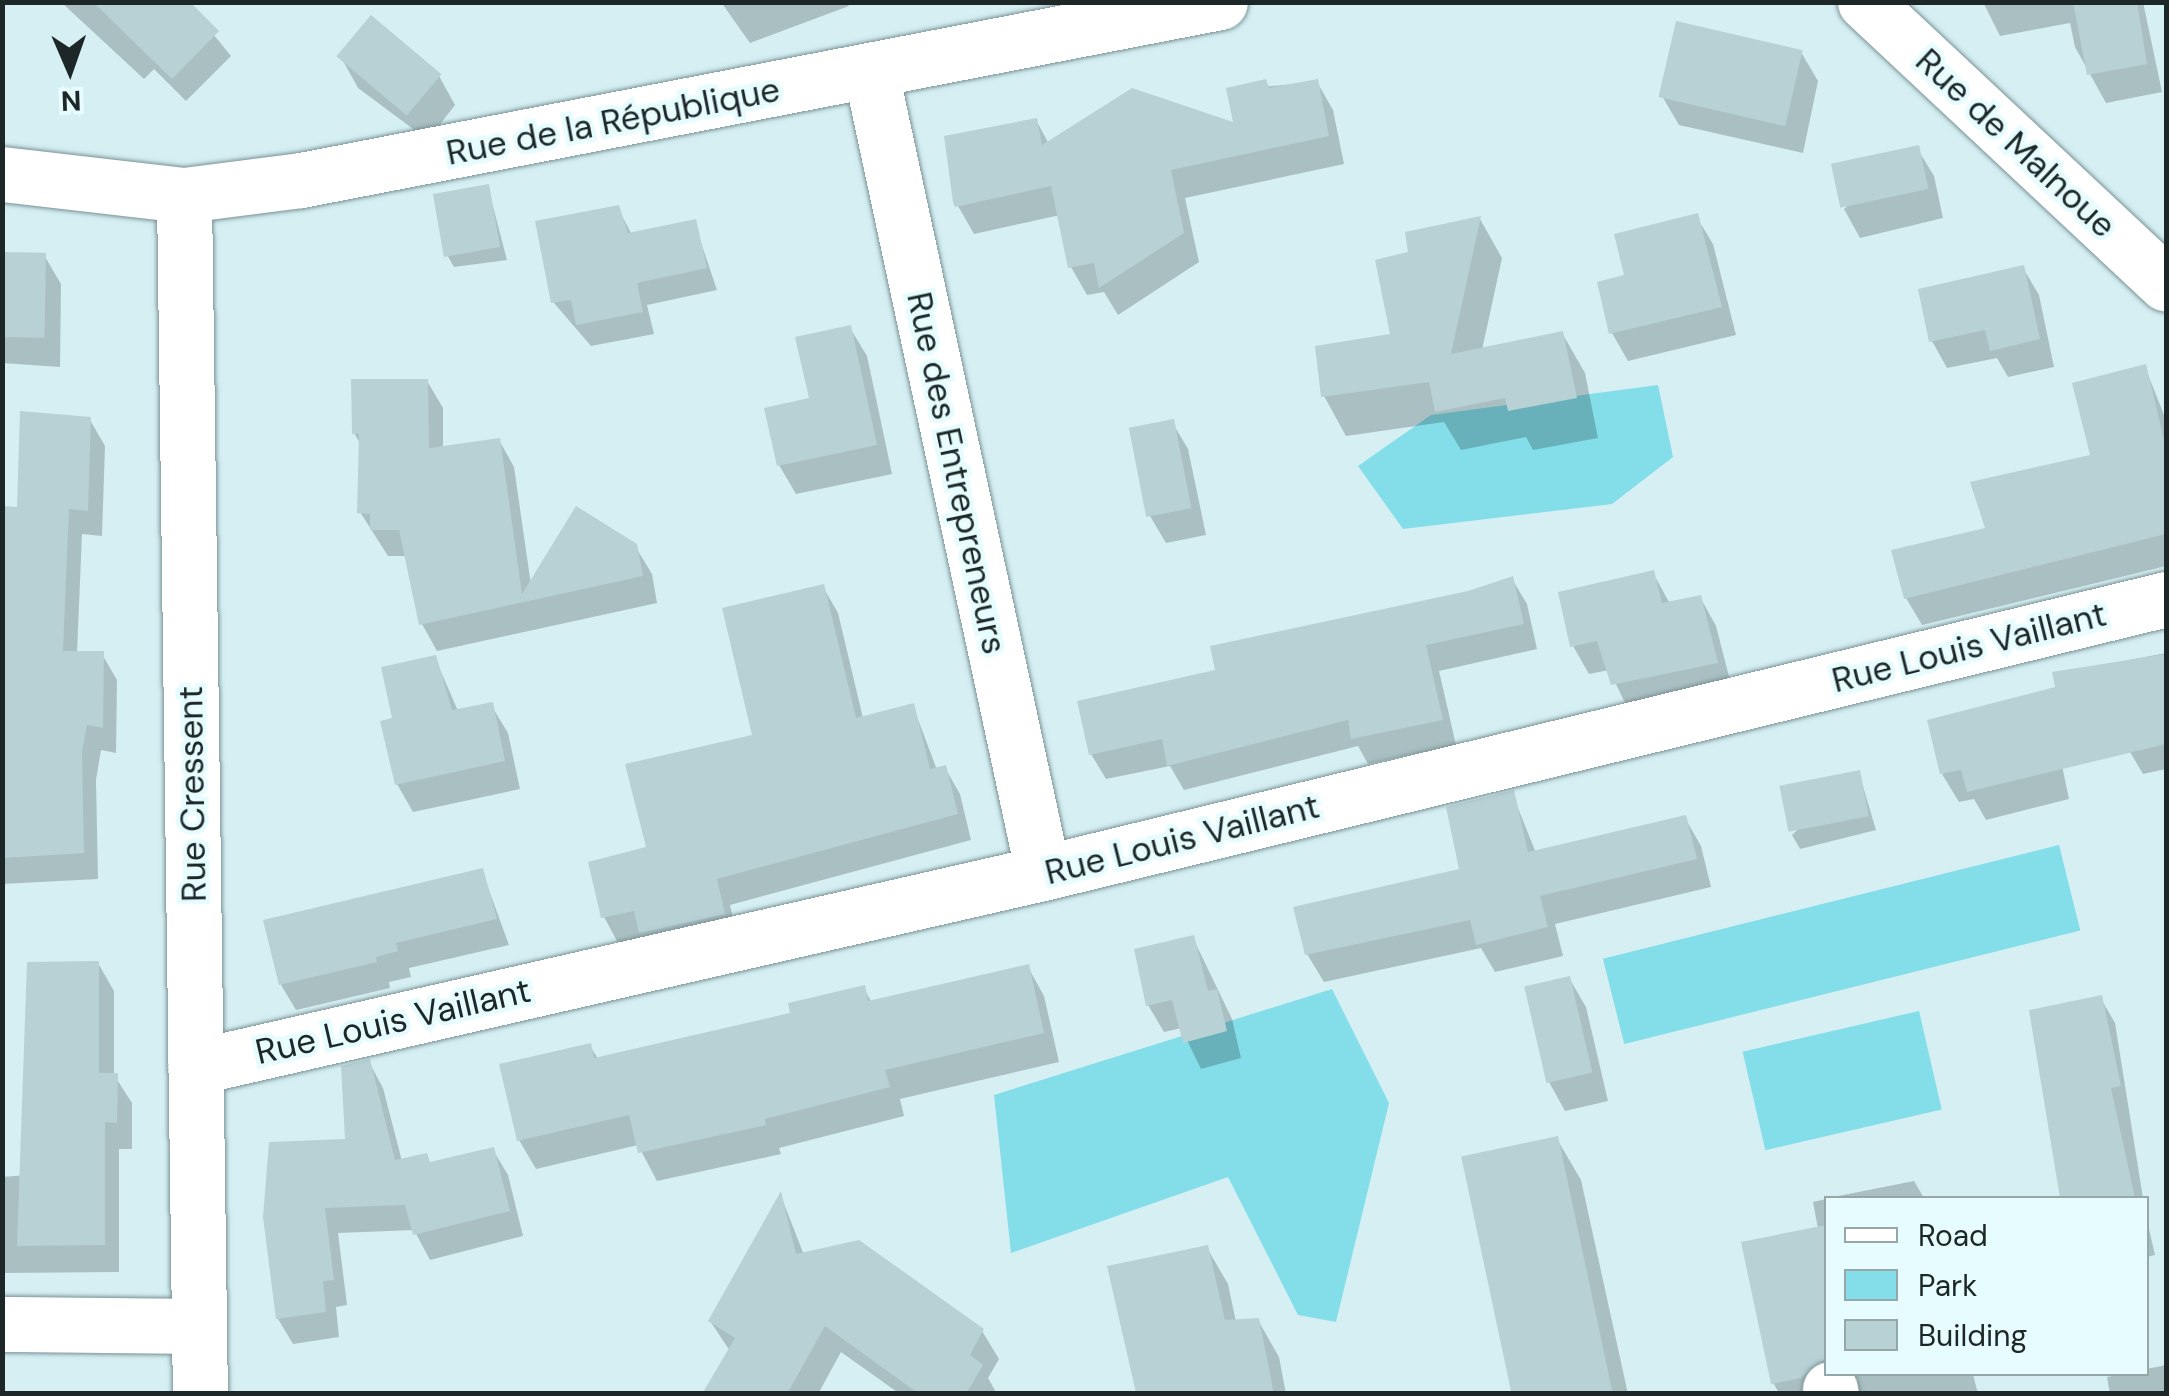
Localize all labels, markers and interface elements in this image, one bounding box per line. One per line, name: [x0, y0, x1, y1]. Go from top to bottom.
north arrow: [20, 20, 120, 120]
street label: Rue de Malnoue: [1907, 40, 2125, 246]
street label: Rue de la République: [443, 68, 783, 174]
text: N: [60, 82, 82, 119]
street label: Rue des Entrepreneurs: [898, 288, 1016, 658]
street label: Rue Louis Vaillant: [1828, 593, 2110, 701]
street label: Rue Cressent: [169, 686, 215, 902]
street label: Rue Louis Vaillant: [1041, 785, 1323, 893]
street label: Rue Louis Vaillant: [251, 969, 535, 1073]
legend: [1824, 1196, 2149, 1376]
text: Road: [1918, 1216, 1988, 1255]
text: Park: [1918, 1266, 1977, 1305]
text: Building: [1918, 1316, 2027, 1355]

